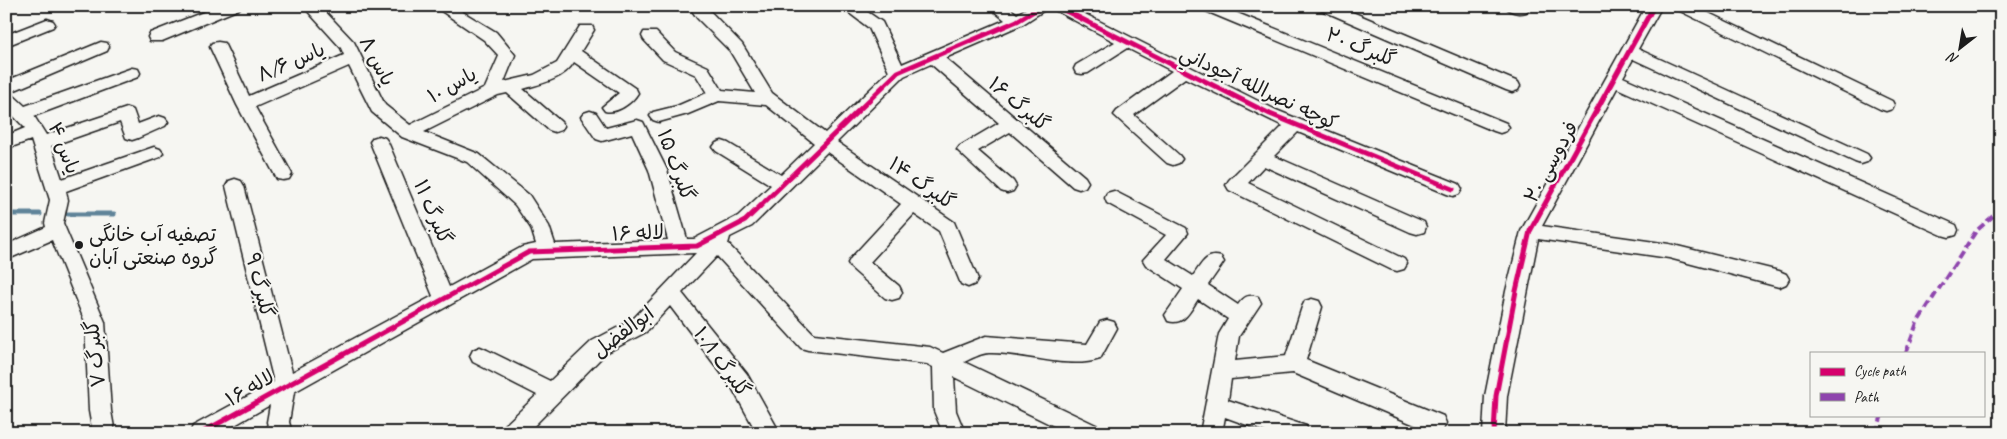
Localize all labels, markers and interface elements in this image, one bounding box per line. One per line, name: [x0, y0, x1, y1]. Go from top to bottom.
street label: گلبرگ ۲۰: [1322, 22, 1400, 72]
north arrow: [1934, 22, 1984, 72]
street label: یاس ۸: [354, 32, 400, 90]
street label: یاس ۸/۶: [253, 37, 329, 87]
street label: كوچه نصرالله آجوداني: [1174, 40, 1342, 140]
text: N: [1943, 48, 1962, 68]
street label: یاس ۱۰: [423, 61, 481, 109]
street label: گلبرگ ۱۶: [983, 71, 1055, 137]
street label: فردوسی ۲۰: [1518, 117, 1584, 207]
street label: یاس ۴: [42, 118, 86, 178]
street label: گلبرگ ۱۵: [652, 126, 700, 204]
street label: گلبرگ ۱۴: [884, 151, 960, 215]
street label: گلبرگ ۱۱: [408, 176, 458, 248]
street label: لاله ۱۶: [611, 220, 665, 246]
place label: تصفیه آب خانگی گروه صنعتی آبان: [89, 222, 218, 270]
marker: تصفیه آب خانگی گروه صنعتی آبان: [73, 239, 85, 251]
street label: گلبرگ ۹: [240, 250, 280, 320]
street label: ابوالفضل: [587, 301, 659, 363]
street label: گلبرگ ۷: [79, 319, 111, 389]
street label: گلبرگ ۱۰/۱: [688, 322, 756, 402]
legend: [1810, 352, 1984, 416]
text: Cycle path: [1854, 362, 1906, 381]
street label: لاله ۱۶: [221, 364, 279, 412]
text: Path: [1854, 388, 1880, 407]

